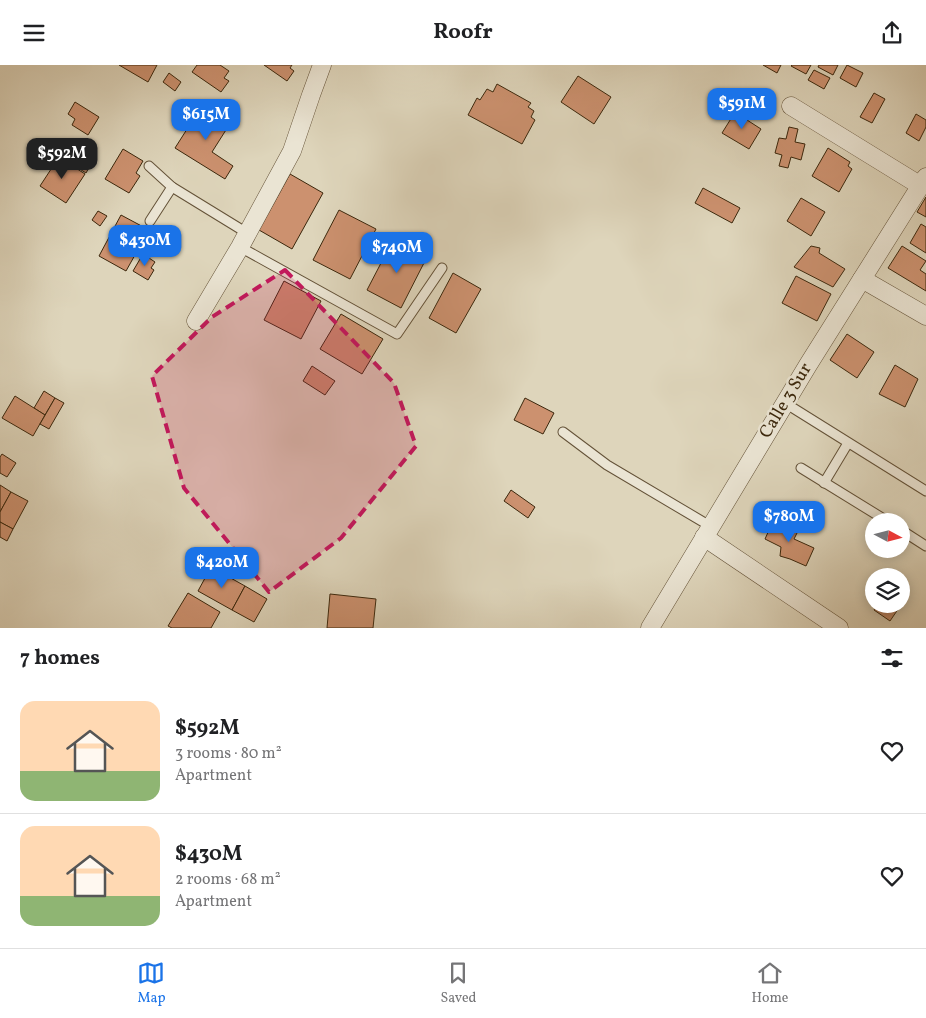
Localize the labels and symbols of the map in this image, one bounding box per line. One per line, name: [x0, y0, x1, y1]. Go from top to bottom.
pin: $591M: [707, 87, 777, 130]
pin: $615M: [171, 99, 241, 141]
pin: $592M: [27, 137, 97, 180]
pin: $430M: [110, 225, 180, 267]
pin: $740M: [362, 231, 432, 274]
street label: Calle 3 Sur: [754, 358, 819, 443]
pin: $780M: [754, 501, 824, 543]
north arrow: [865, 513, 910, 557]
pin: $420M: [187, 547, 257, 589]

